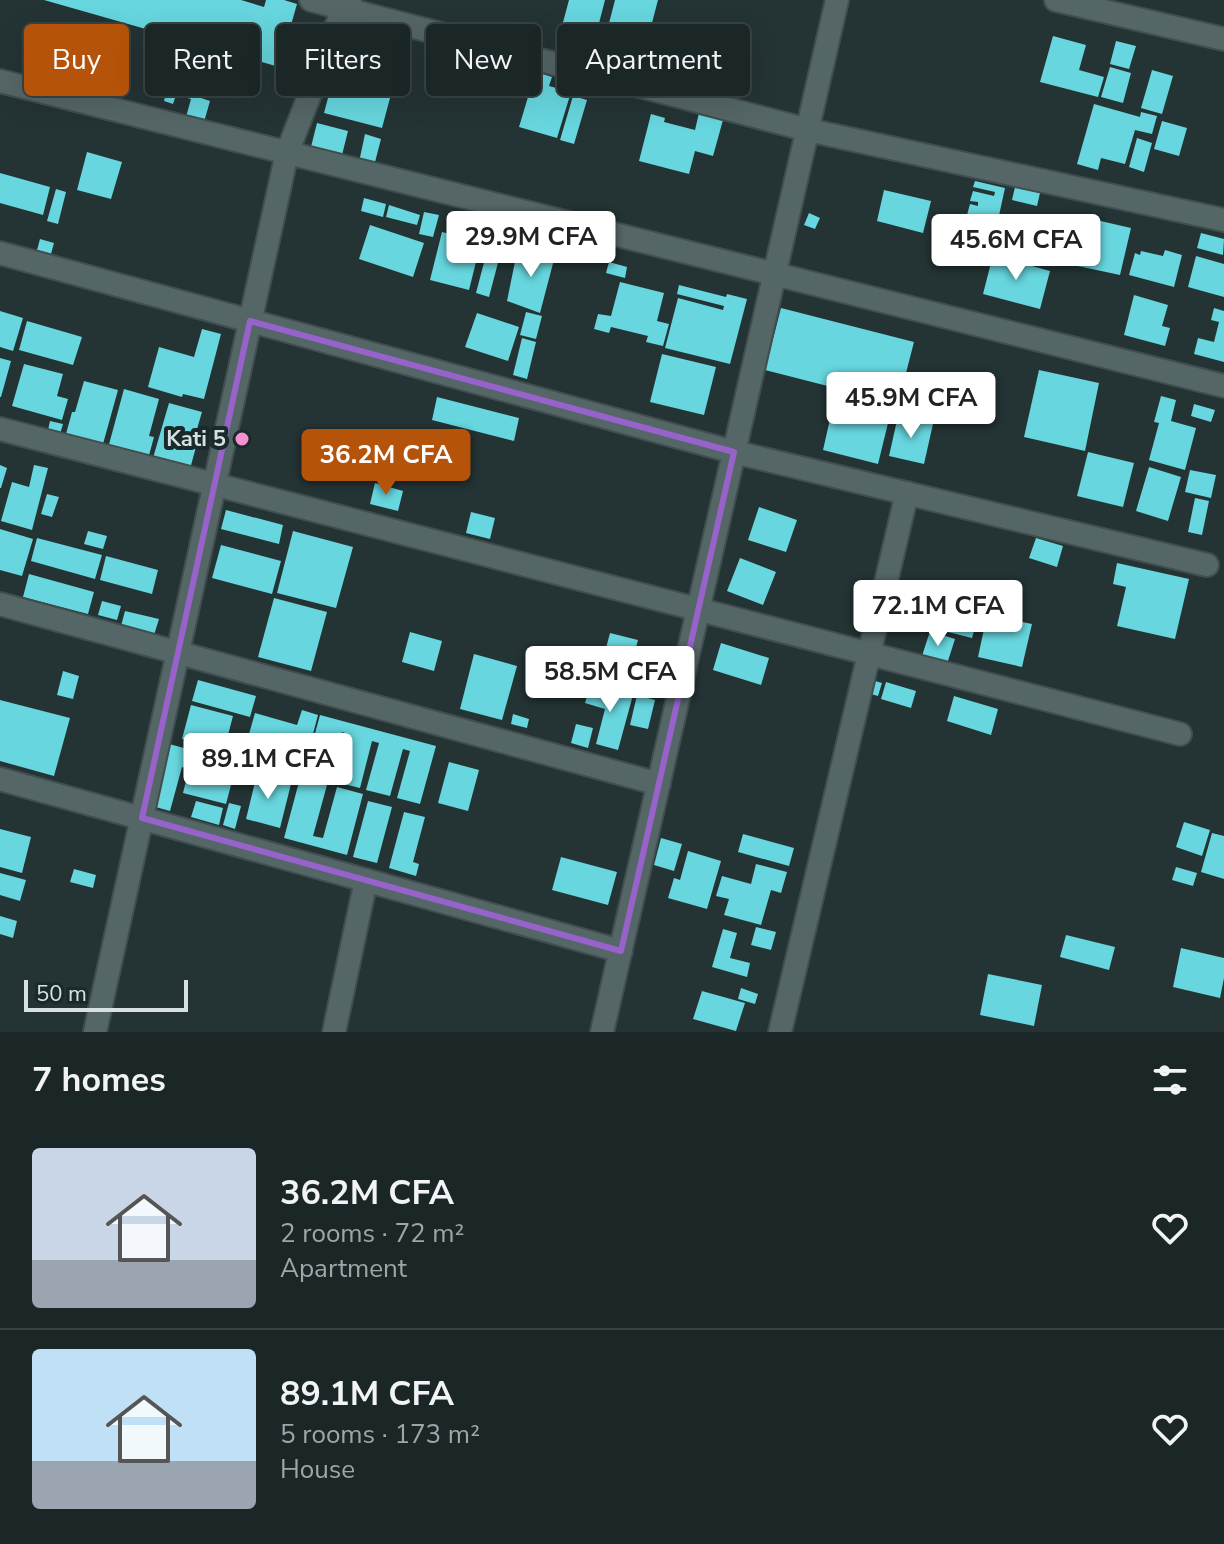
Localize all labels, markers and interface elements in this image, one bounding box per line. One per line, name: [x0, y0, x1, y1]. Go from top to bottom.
chip: Buy: [24, 24, 129, 96]
chip: Rent: [145, 24, 260, 96]
chip: Filters: [276, 24, 410, 96]
chip: New: [426, 24, 541, 96]
chip: Apartment: [557, 24, 750, 96]
pin: 29.9M CFA: [439, 211, 623, 279]
pin: 45.6M CFA: [924, 214, 1108, 282]
text: 29.9M CFA: [464, 219, 598, 254]
text: 45.6M CFA: [949, 222, 1083, 257]
pin: 45.9M CFA: [819, 372, 1003, 440]
text: 45.9M CFA: [844, 380, 978, 415]
place label: Kati 5: [166, 424, 226, 454]
pin: 36.2M CFA: [294, 429, 478, 497]
marker: Kati 5: [233, 430, 251, 448]
text: 36.2M CFA: [319, 437, 453, 472]
pin: 72.1M CFA: [846, 580, 1030, 648]
text: 72.1M CFA: [871, 588, 1005, 623]
pin: 58.5M CFA: [518, 646, 702, 714]
text: 58.5M CFA: [543, 654, 677, 689]
pin: 89.1M CFA: [176, 733, 360, 801]
text: 89.1M CFA: [201, 741, 335, 776]
scale bar: [24, 976, 188, 1012]
text: 50 m: [36, 979, 87, 1009]
text: 7 homes: [32, 1057, 166, 1103]
icon: filters: [1148, 1058, 1192, 1102]
text: 36.2M CFA: [280, 1170, 454, 1216]
icon: home: [96, 1180, 192, 1276]
icon: heart: [1148, 1206, 1192, 1250]
text: 2 rooms · 72 m²: [280, 1216, 464, 1251]
text: Apartment: [280, 1251, 407, 1286]
text: 89.1M CFA: [280, 1371, 454, 1417]
icon: home: [96, 1381, 192, 1477]
icon: heart: [1148, 1407, 1192, 1451]
text: 5 rooms · 173 m²: [280, 1417, 480, 1452]
text: House: [280, 1452, 355, 1487]

